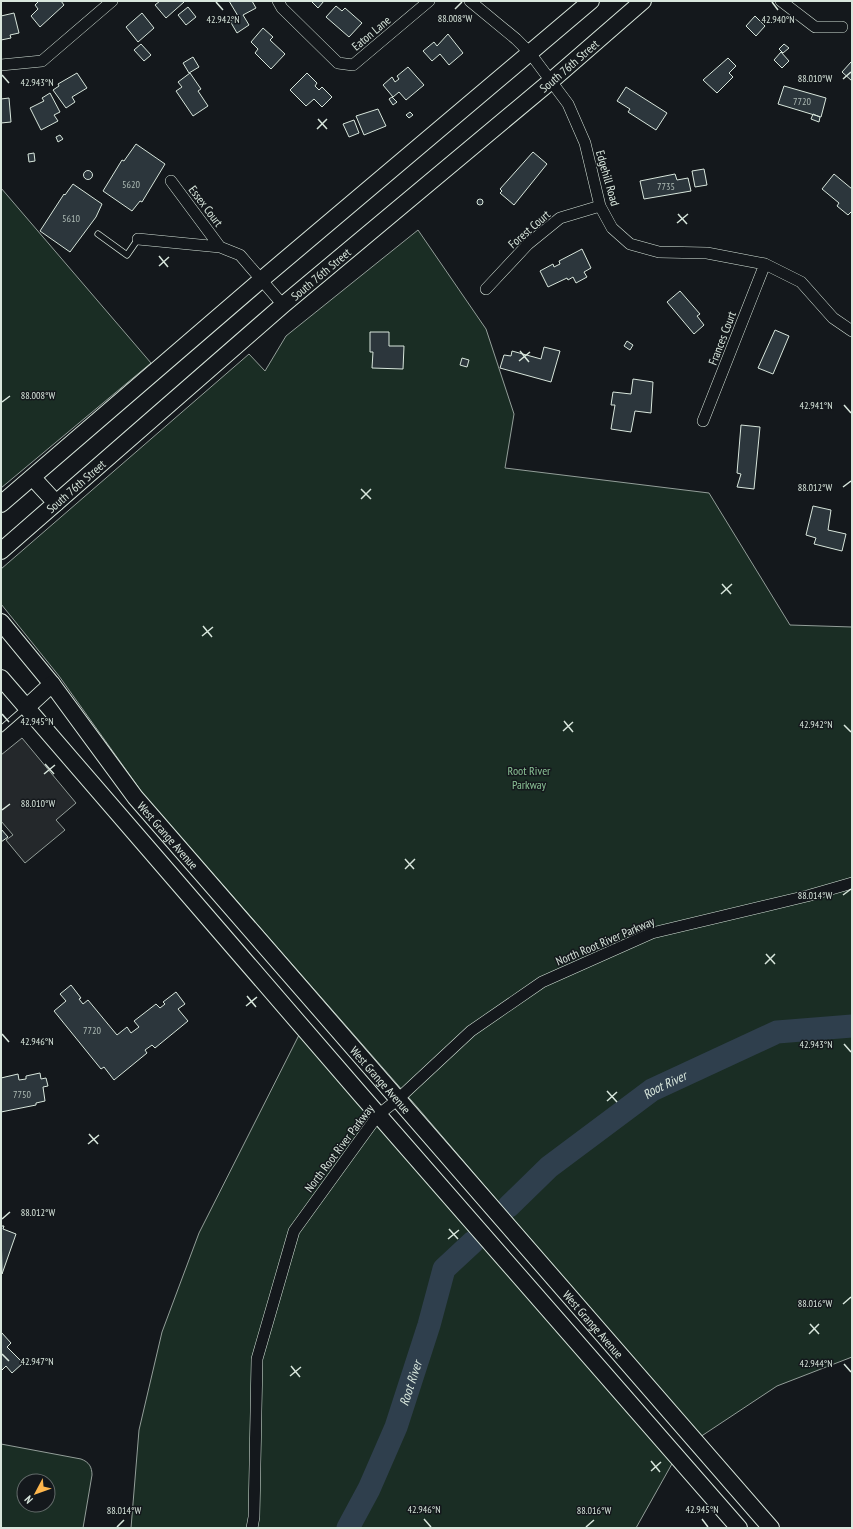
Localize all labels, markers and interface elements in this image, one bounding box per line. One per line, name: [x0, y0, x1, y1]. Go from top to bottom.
street label: Eaton Lane: [349, 12, 393, 54]
text: 88.008°W: [438, 12, 472, 25]
text: 42.942°N: [206, 13, 240, 26]
text: 42.940°N: [761, 13, 795, 26]
street label: South 76th Street: [536, 35, 602, 95]
text: 88.010°W: [798, 72, 832, 85]
text: 42.943°N: [20, 76, 54, 89]
house number: 7720: [793, 95, 812, 108]
street label: Edgehill Road: [593, 149, 623, 207]
house number: 5620: [122, 178, 141, 191]
house number: 7735: [657, 180, 675, 193]
street label: Essex Court: [186, 182, 227, 230]
street label: Forest Court: [505, 206, 554, 251]
house number: 5610: [62, 212, 81, 225]
street label: South 76th Street: [287, 244, 354, 303]
street label: Frances Court: [705, 308, 739, 367]
text: 88.008°W: [21, 389, 55, 402]
text: 42.941°N: [799, 399, 833, 412]
street label: South 76th Street: [43, 456, 109, 516]
text: 88.012°W: [798, 481, 832, 494]
text: 42.945°N: [20, 715, 54, 728]
text: 42.942°N: [799, 718, 833, 731]
park label: Root River Parkway: [508, 763, 551, 792]
text: 88.010°W: [21, 797, 55, 810]
street label: West Grange Avenue: [135, 798, 202, 872]
text: 88.014°W: [798, 889, 832, 902]
street label: North Root River Parkway: [553, 913, 657, 969]
house number: 7720: [83, 1024, 102, 1037]
text: 42.946°N: [20, 1035, 54, 1048]
text: 42.943°N: [799, 1038, 833, 1051]
street label: West Grange Avenue: [347, 1043, 414, 1116]
water label: Root River: [639, 1066, 691, 1103]
house number: 7750: [13, 1088, 32, 1101]
street label: North Root River Parkway: [301, 1101, 377, 1195]
text: 88.012°W: [21, 1206, 55, 1219]
street label: West Grange Avenue: [560, 1287, 627, 1361]
text: 88.016°W: [798, 1297, 832, 1310]
text: 42.947°N: [20, 1355, 54, 1368]
water label: Root River: [395, 1356, 426, 1408]
text: 42.944°N: [799, 1357, 833, 1370]
north arrow: [16, 1473, 56, 1513]
text: N: [21, 1493, 36, 1506]
text: 42.946°N: [407, 1503, 441, 1516]
text: 42.945°N: [685, 1503, 719, 1516]
text: 88.014°W: [107, 1504, 141, 1517]
text: 88.016°W: [577, 1504, 611, 1517]

